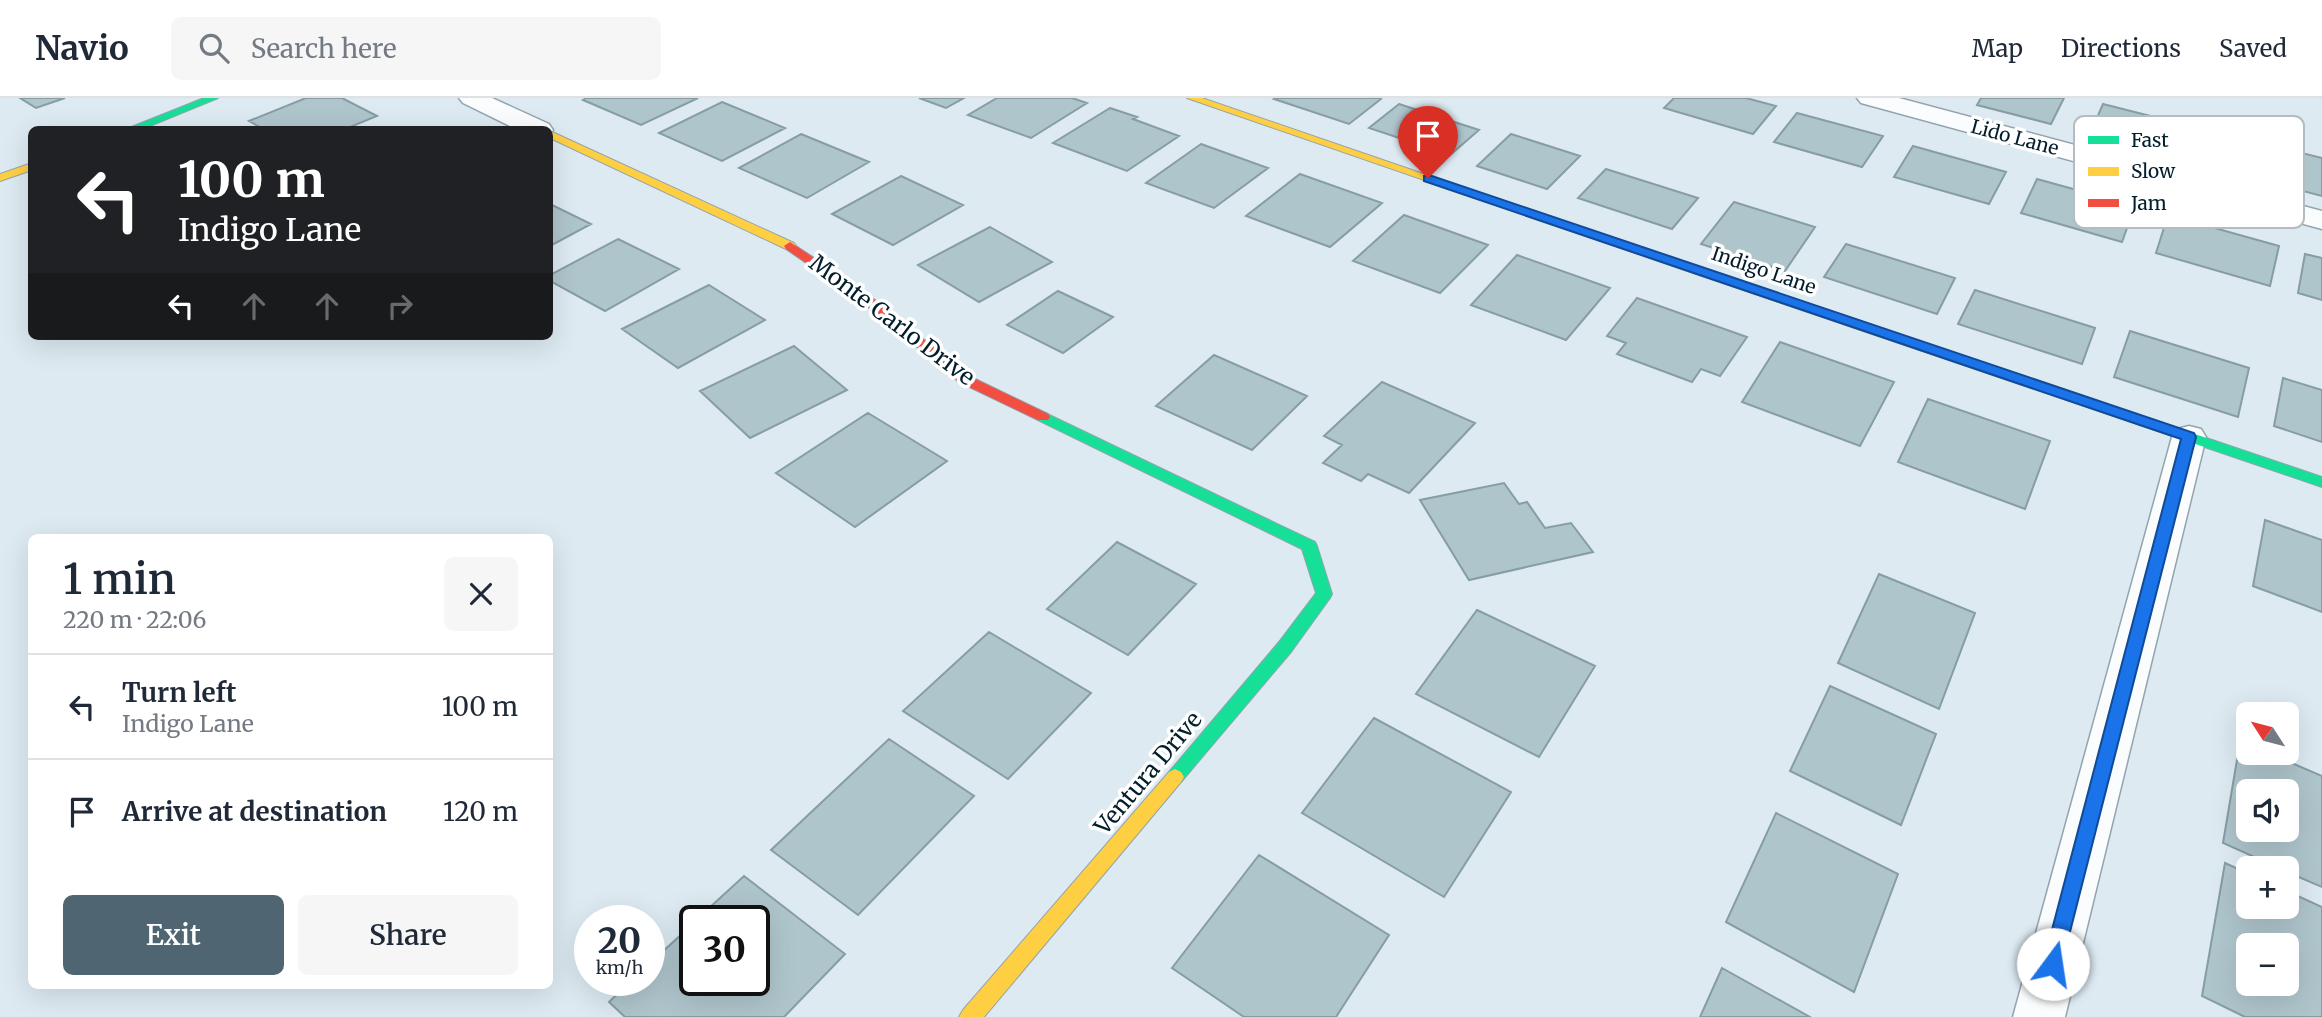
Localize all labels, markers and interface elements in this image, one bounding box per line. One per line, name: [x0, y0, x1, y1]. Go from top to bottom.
search box: [171, 17, 661, 80]
text: Navio: [35, 28, 129, 69]
icon: search: [195, 29, 233, 67]
text: Search here: [251, 32, 396, 65]
text: Map: [1972, 33, 2023, 64]
text: Directions: [2061, 33, 2181, 64]
text: Saved: [2219, 33, 2287, 64]
pin: [1398, 106, 1458, 178]
street label: Lido Lane: [1968, 114, 2062, 160]
legend: [2074, 116, 2304, 228]
icon: arrive: [1409, 117, 1447, 155]
text: Fast: [2131, 128, 2169, 152]
text: 100 m: [178, 149, 325, 210]
icon: left: [63, 154, 154, 245]
text: Slow: [2131, 159, 2176, 183]
text: Jam: [2130, 191, 2167, 215]
text: Indigo Lane: [178, 210, 361, 250]
street label: Indigo Lane: [1709, 241, 1819, 299]
street label: Monte Carlo Drive: [804, 248, 981, 391]
icon: left: [162, 287, 200, 325]
icon: ahead: [235, 287, 273, 325]
icon: ahead: [308, 287, 346, 325]
icon: right: [381, 287, 419, 325]
text: 1 min: [63, 553, 176, 605]
button: close: [444, 557, 518, 631]
text: 220 m · 22:06: [63, 605, 206, 634]
text: Turn left: [122, 676, 236, 709]
icon: left: [63, 688, 101, 726]
text: 100 m: [442, 690, 518, 723]
north arrow: [2236, 702, 2300, 765]
map controls: [2236, 702, 2299, 996]
street label: Ventura Drive: [1087, 705, 1207, 841]
text: Indigo Lane: [122, 709, 254, 738]
button: sound: [2236, 779, 2299, 842]
icon: arrive: [63, 793, 101, 831]
text: Arrive at destination: [122, 795, 387, 828]
text: 120 m: [443, 795, 518, 828]
button: +: [2236, 856, 2299, 919]
button: Exit: [63, 895, 284, 975]
button: Share: [298, 895, 518, 975]
speed limit sign: 30: [679, 905, 770, 996]
text: 20: [598, 919, 641, 963]
position arrow: [2016, 927, 2090, 1001]
button: −: [2236, 933, 2299, 996]
text: km/h: [596, 956, 643, 979]

